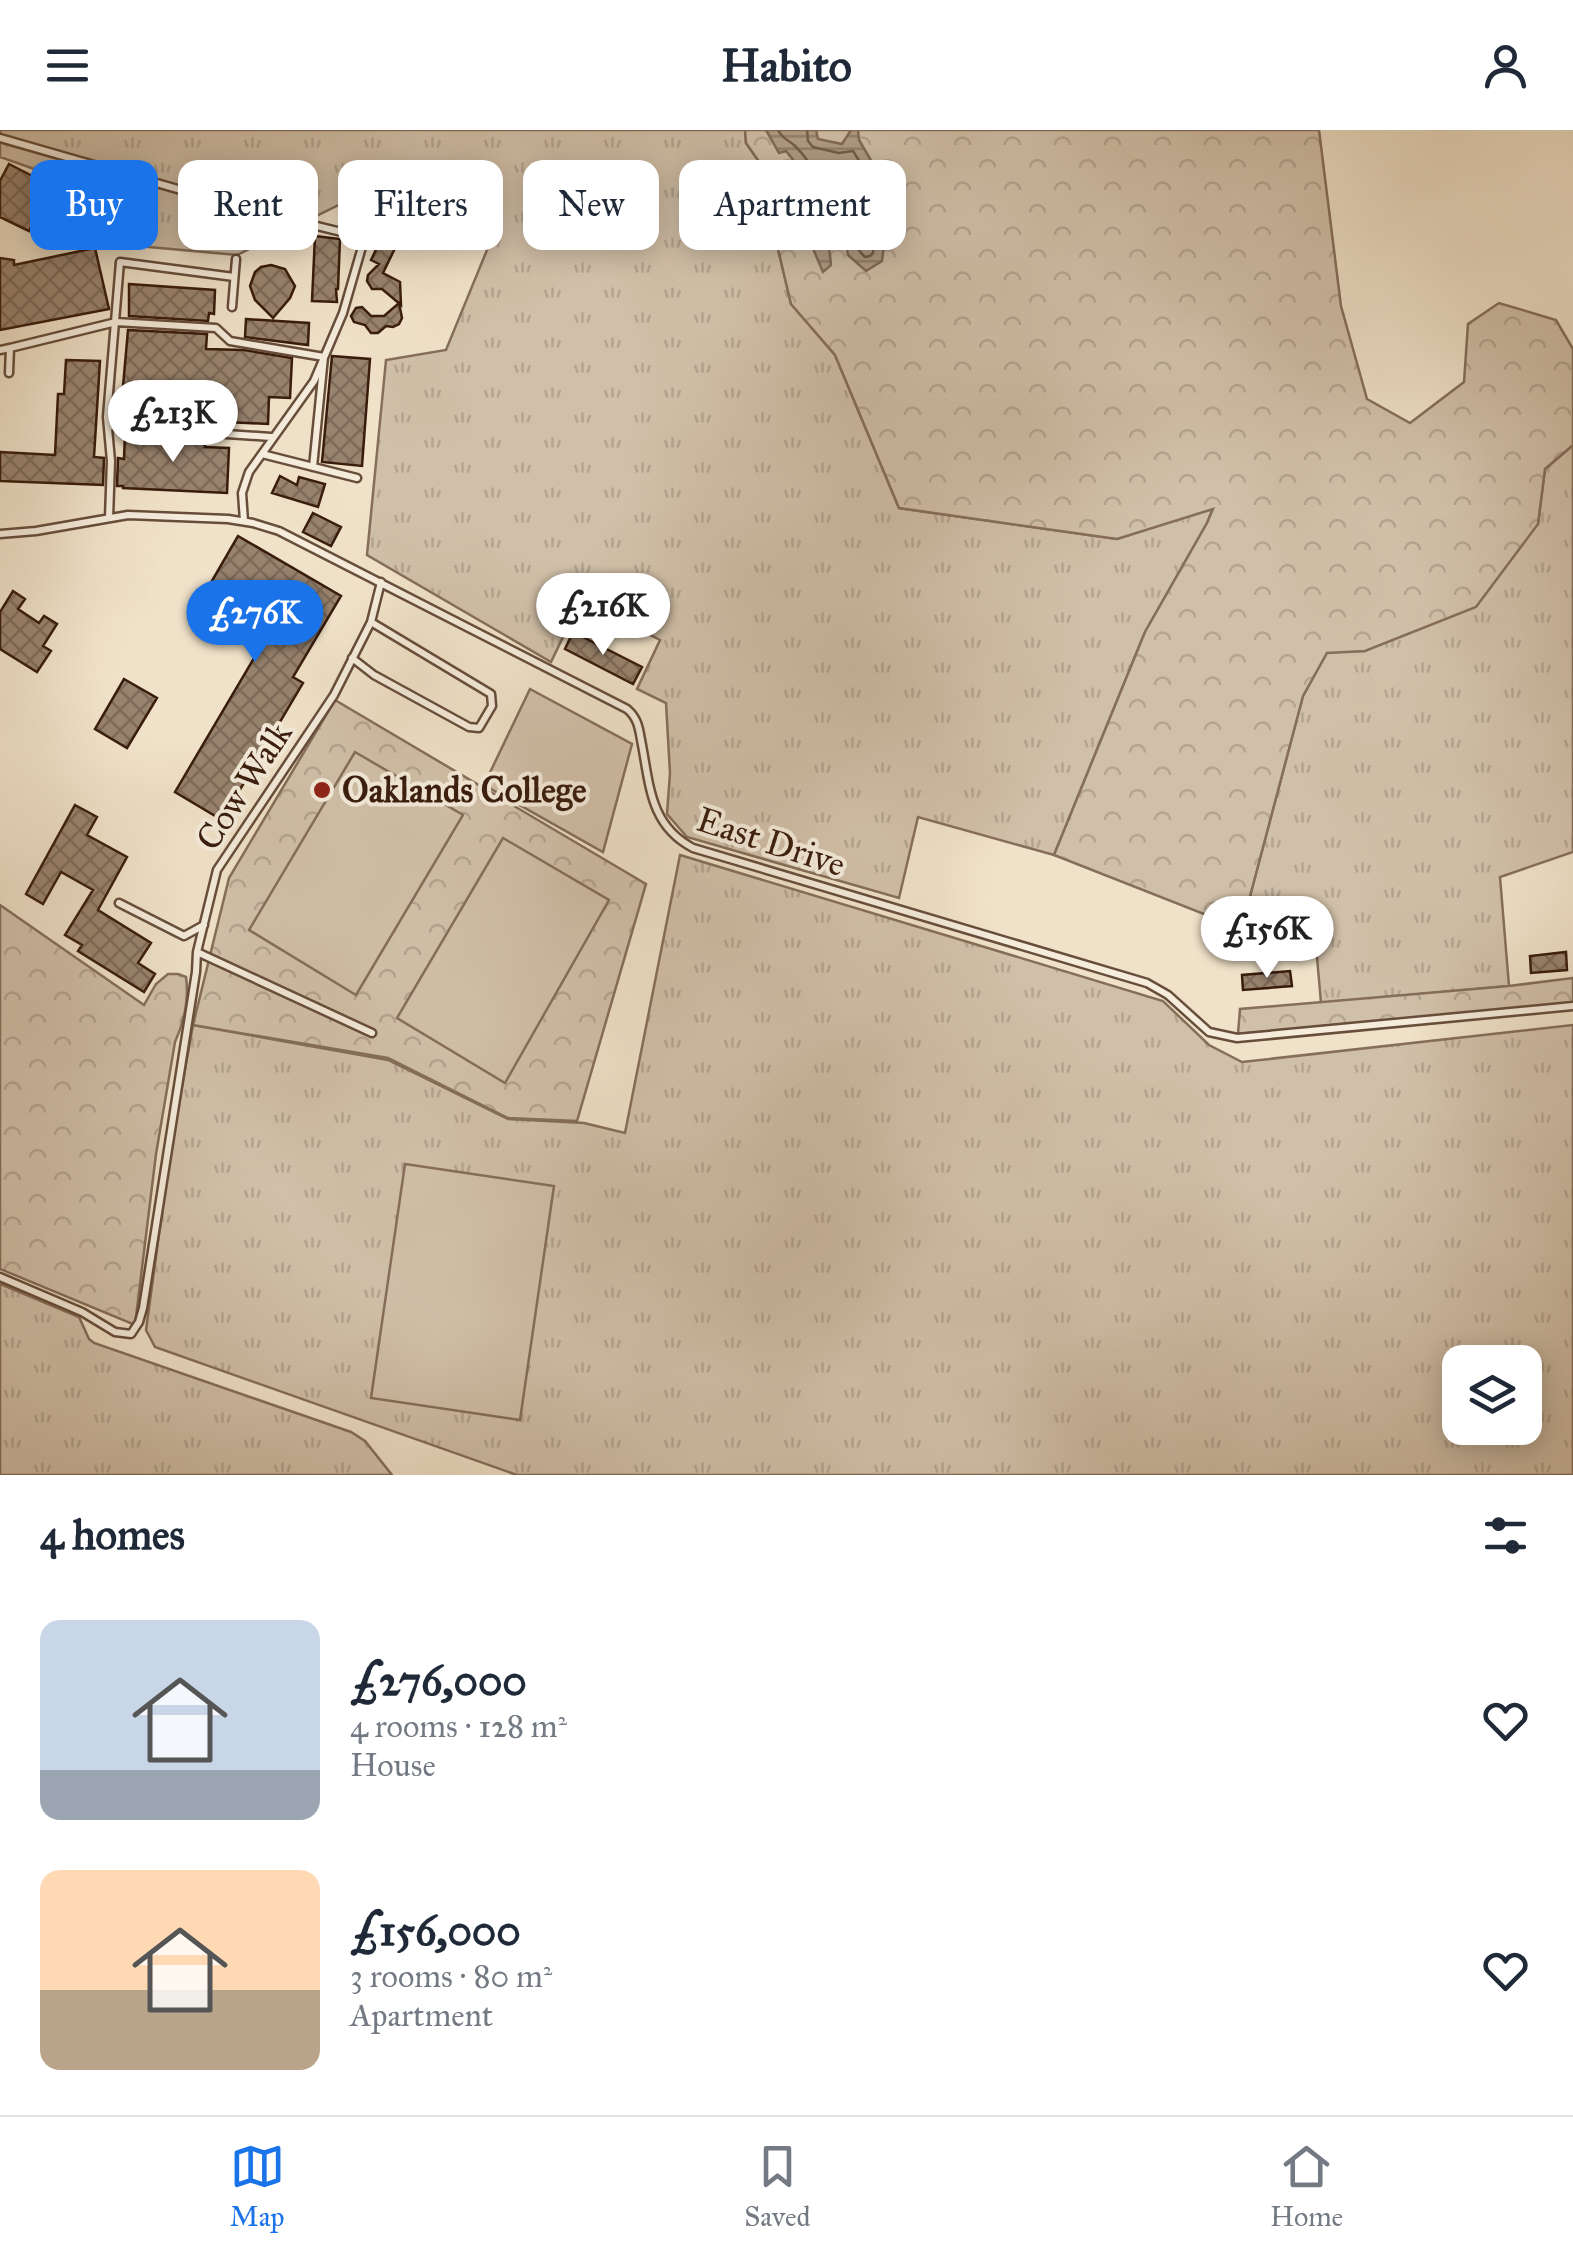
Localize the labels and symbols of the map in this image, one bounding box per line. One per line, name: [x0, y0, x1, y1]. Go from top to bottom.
pin: £213K: [103, 380, 243, 465]
pin: £216K: [533, 573, 673, 658]
pin: £276K: [185, 580, 325, 665]
street label: Cow Walk: [187, 713, 302, 858]
place label: Oaklands College: [342, 769, 587, 812]
marker: Oaklands College: [311, 779, 333, 801]
street label: East Drive: [691, 798, 851, 886]
pin: £156K: [1197, 896, 1337, 981]

